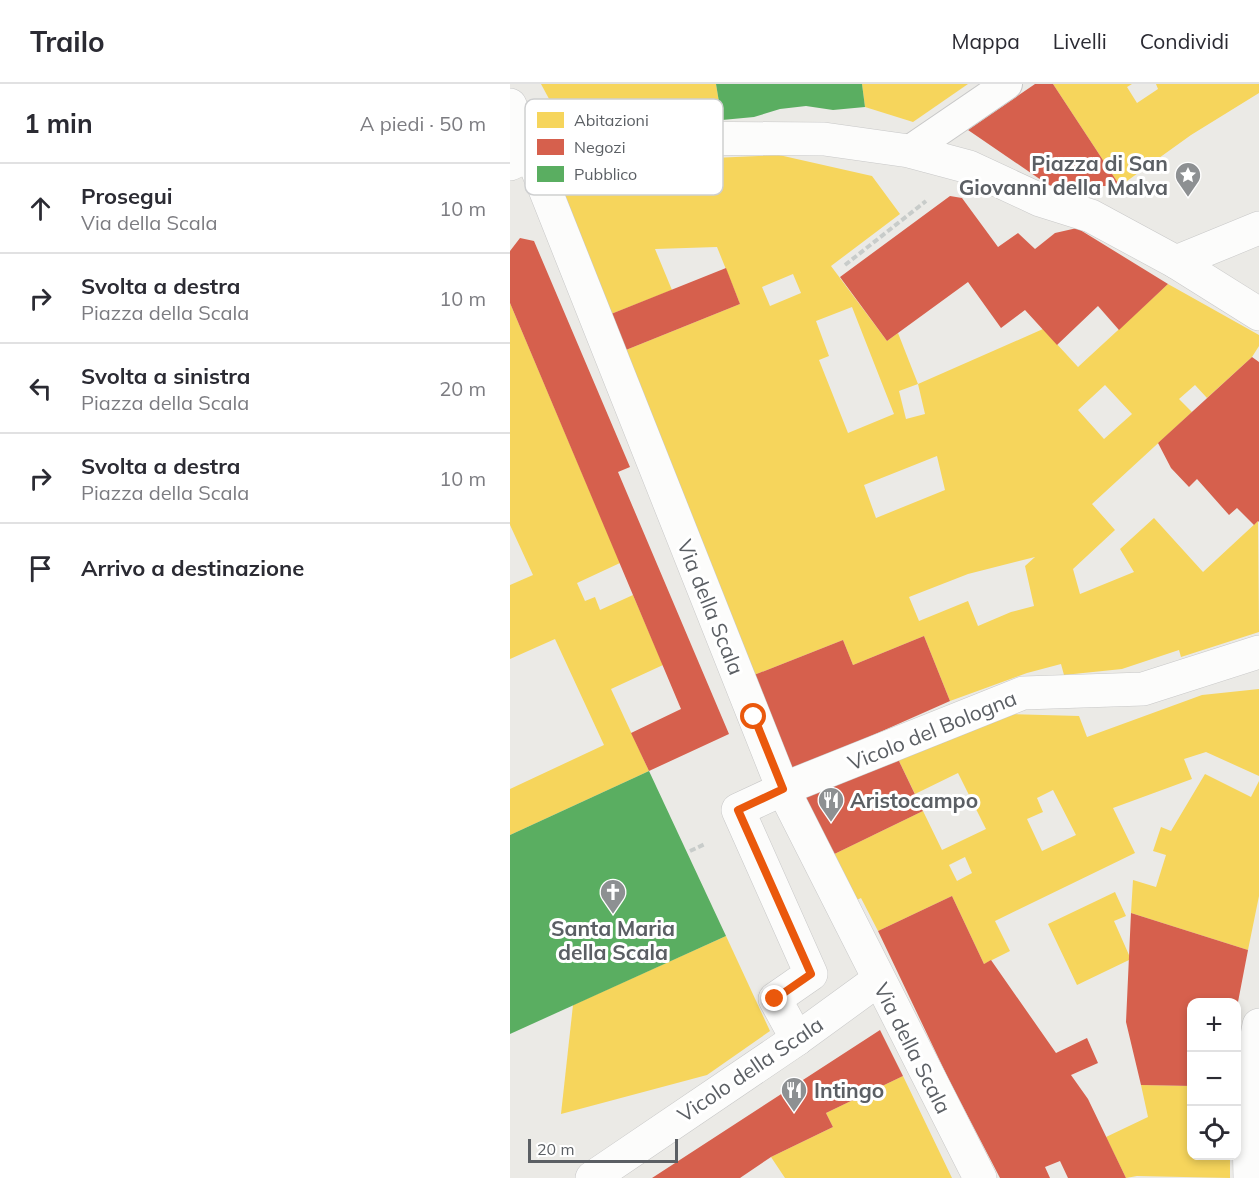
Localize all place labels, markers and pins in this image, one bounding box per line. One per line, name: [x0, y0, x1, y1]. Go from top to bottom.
place label: Piazza di San Giovanni della Malva: [959, 150, 1168, 200]
place icon: Piazza di San Giovanni della Malva: [1173, 160, 1203, 198]
restaurant icon: Aristocampo: [816, 785, 846, 823]
place label: Aristocampo: [850, 787, 978, 813]
church icon: Santa Maria della Scala: [598, 877, 628, 915]
place label: Santa Maria della Scala: [551, 915, 675, 965]
restaurant icon: Intingo: [779, 1075, 809, 1113]
place label: Intingo: [814, 1077, 884, 1103]

